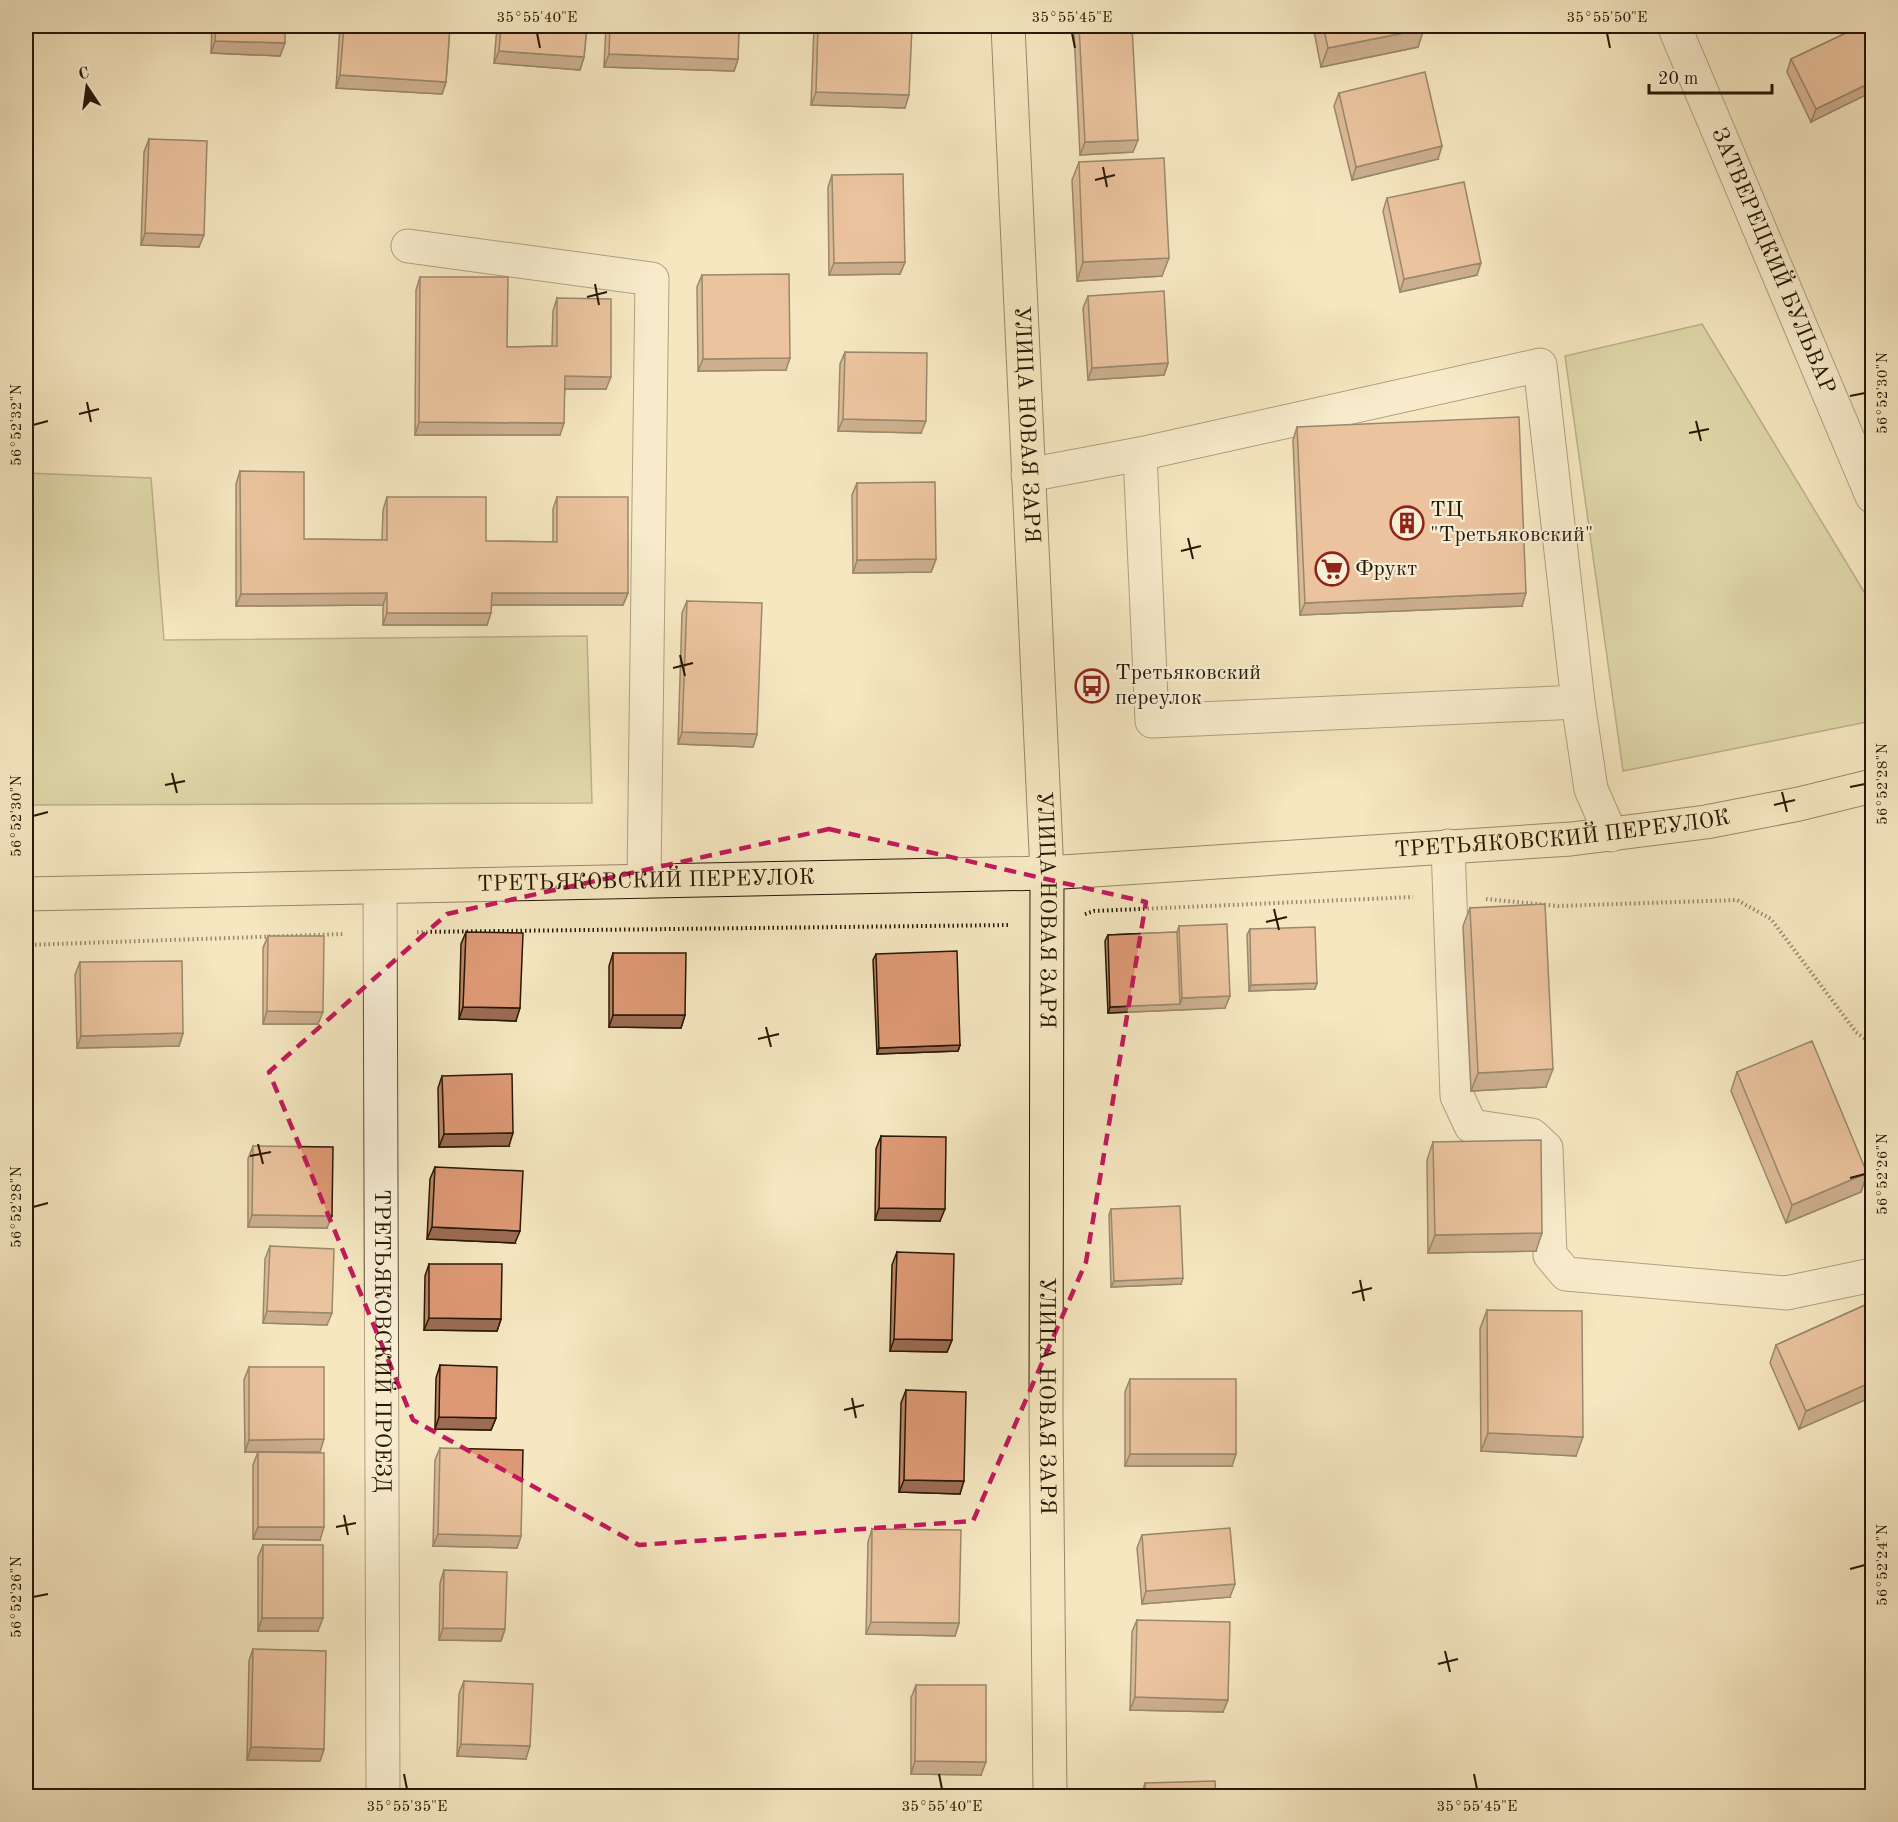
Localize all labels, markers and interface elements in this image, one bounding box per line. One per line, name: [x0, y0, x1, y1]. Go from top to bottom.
text: 35°55'40"E: [497, 11, 577, 26]
text: 35°55'45"E: [1032, 11, 1112, 26]
text: 35°55'50"E: [1567, 11, 1647, 26]
north arrow: [57, 57, 117, 117]
scale bar: [1649, 57, 1772, 95]
text: С: [77, 65, 91, 83]
text: 20 m: [1658, 70, 1698, 88]
street label: ЗАТВЕРЕЦКИЙ БУЛЬВАР: [1707, 125, 1839, 397]
street label: УЛИЦА НОВАЯ ЗАРЯ: [1010, 305, 1043, 544]
text: 56°52'30"N: [1876, 352, 1891, 434]
text: 56°52'32"N: [10, 384, 25, 466]
place label: ТЦ "Третьяковский": [1430, 499, 1593, 546]
building icon: ТЦ "Третьяковский": [1389, 505, 1425, 541]
supermarket icon: Фрукт: [1314, 551, 1350, 587]
place label: Фрукт: [1355, 558, 1417, 580]
place label: Третьяковский переулок: [1115, 662, 1261, 709]
bus stop icon: Третьяковский переулок: [1074, 668, 1110, 704]
text: 56°52'28"N: [1876, 743, 1891, 825]
text: 56°52'30"N: [10, 775, 25, 857]
street label: УЛИЦА НОВАЯ ЗАРЯ: [1032, 791, 1058, 1029]
street label: ТРЕТЬЯКОВСКИЙ ПЕРЕУЛОК: [1394, 807, 1732, 861]
street label: ТРЕТЬЯКОВСКИЙ ПЕРЕУЛОК: [477, 866, 815, 896]
text: 56°52'26"N: [1876, 1133, 1891, 1215]
text: 56°52'28"N: [10, 1166, 25, 1248]
street label: ТРЕТЬЯКОВСКИЙ ПРОЕЗД: [370, 1189, 397, 1493]
street label: УЛИЦА НОВАЯ ЗАРЯ: [1035, 1277, 1058, 1515]
text: 56°52'24"N: [1876, 1524, 1891, 1606]
text: 56°52'26"N: [10, 1556, 25, 1638]
text: 35°55'35"E: [367, 1800, 447, 1815]
text: 35°55'40"E: [902, 1800, 982, 1815]
text: 35°55'45"E: [1437, 1800, 1517, 1815]

